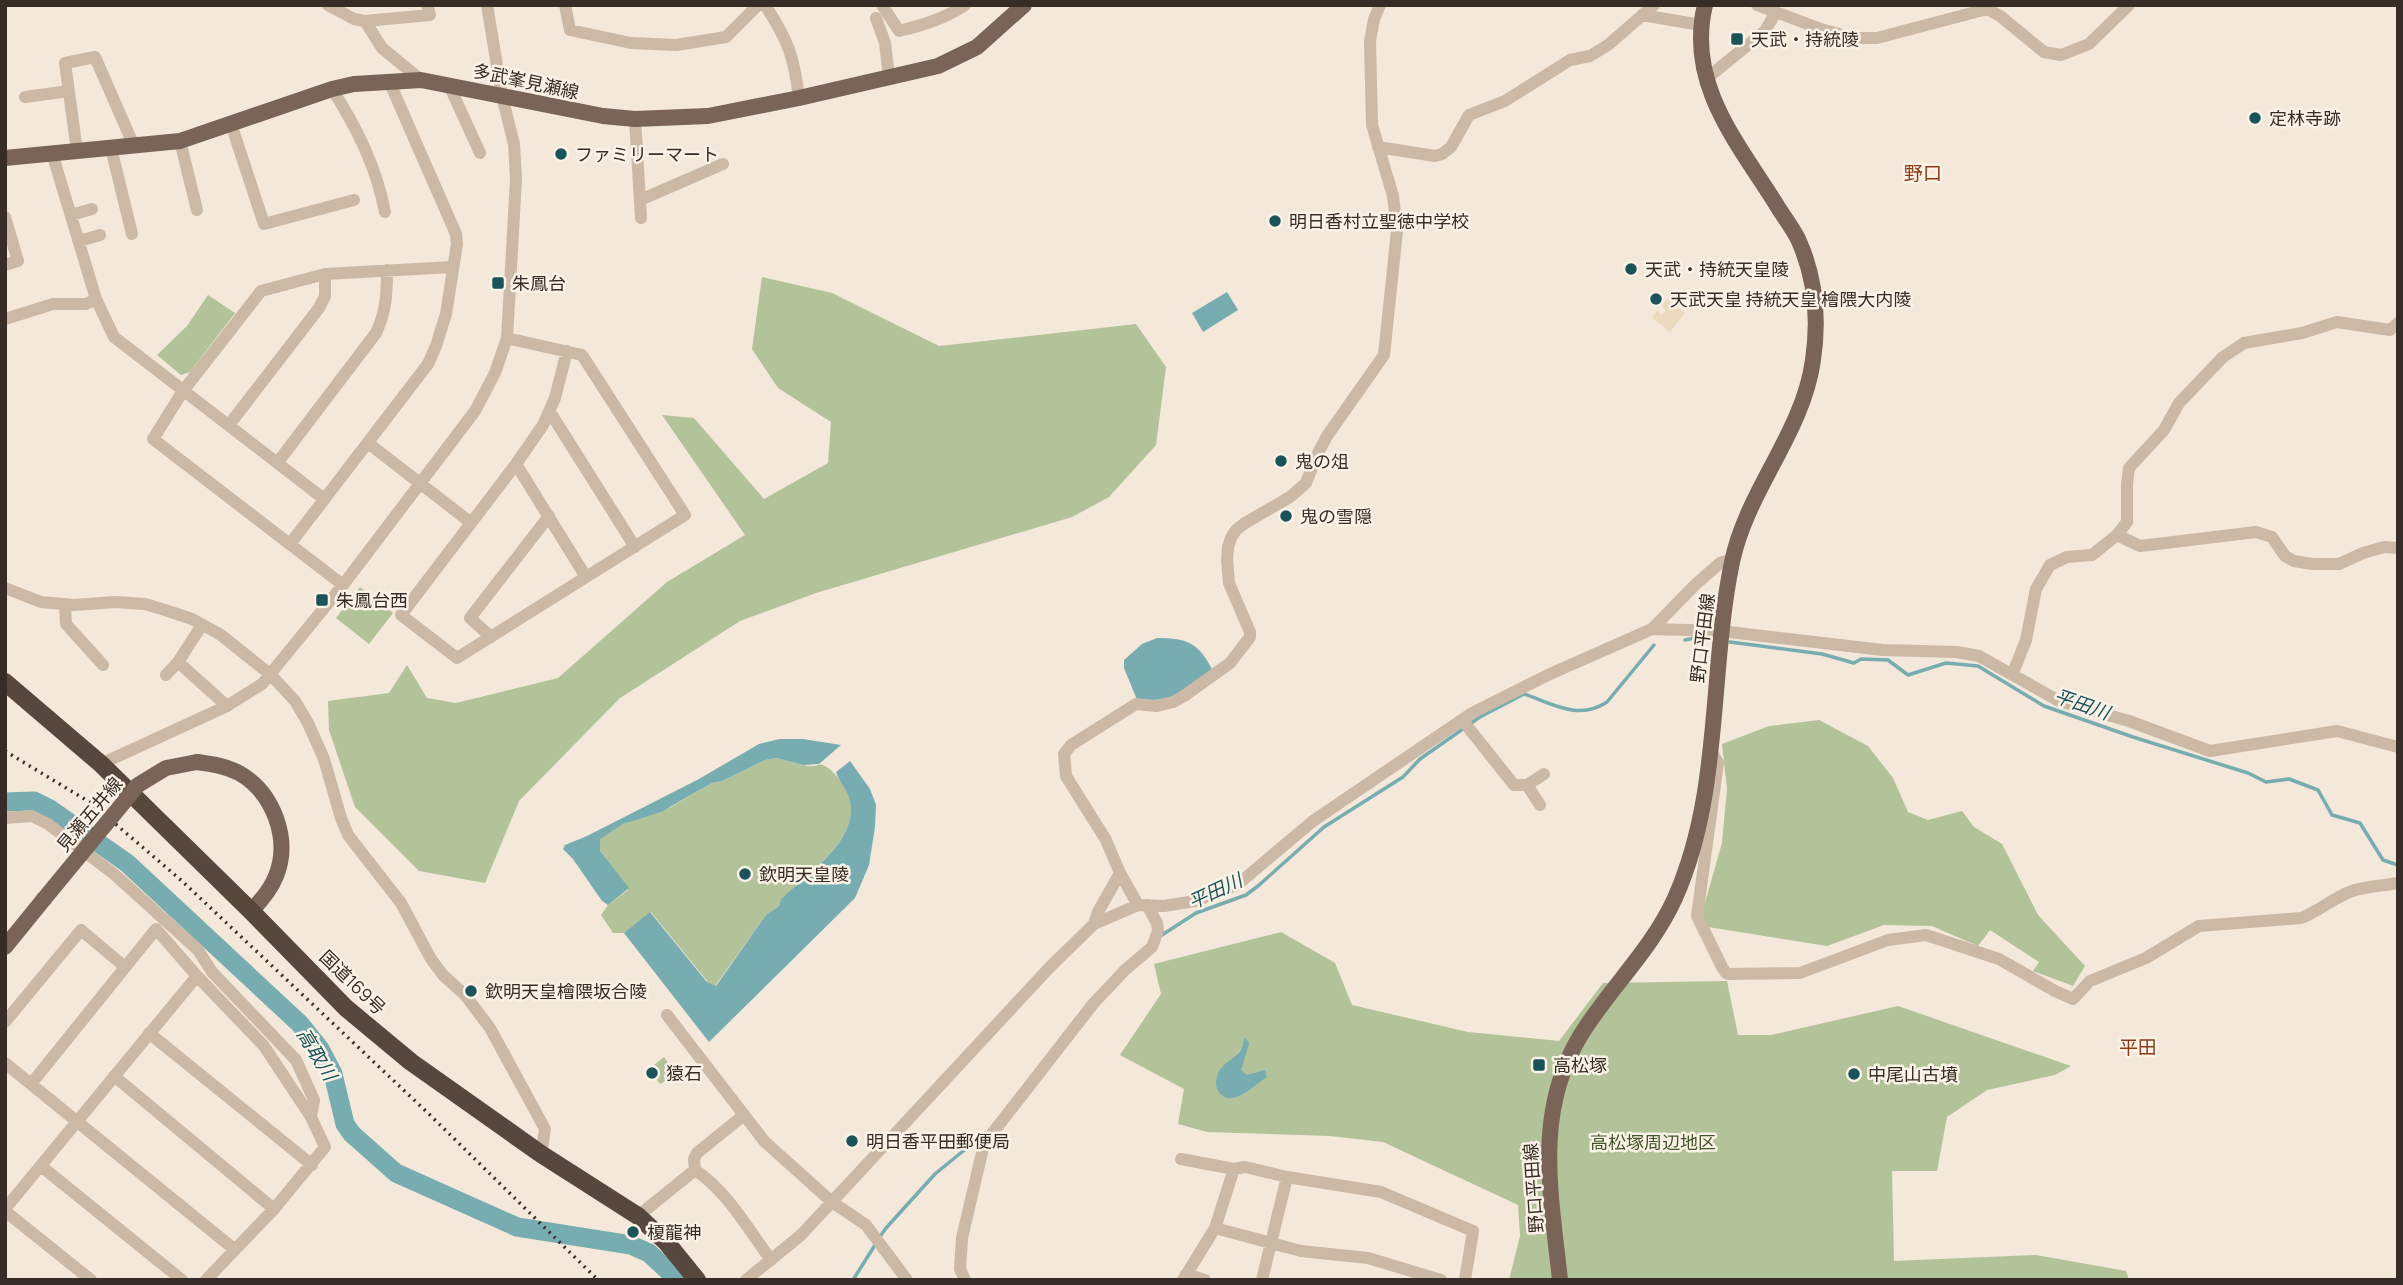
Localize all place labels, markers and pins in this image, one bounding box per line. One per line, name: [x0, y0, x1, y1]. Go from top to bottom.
place label: 天武・持統陵: [1751, 27, 1859, 51]
marker: 天武・持統陵: [1729, 31, 1745, 47]
place label: 定林寺跡: [2269, 106, 2341, 130]
marker: 定林寺跡: [2247, 110, 2263, 126]
place label: ファミリーマート: [575, 142, 719, 166]
marker: ファミリーマート: [553, 146, 569, 162]
place label: 明日香村立聖徳中学校: [1289, 209, 1469, 233]
marker: 明日香村立聖徳中学校: [1267, 213, 1283, 229]
place label: 天武・持統天皇陵: [1645, 257, 1789, 281]
marker: 天武・持統天皇陵: [1623, 261, 1639, 277]
place label: 朱鳳台: [512, 271, 566, 295]
marker: 朱鳳台: [490, 275, 506, 291]
place label: 天武天皇 持統天皇 檜隈大内陵: [1670, 287, 1911, 311]
marker: 天武天皇 持統天皇 檜隈大内陵: [1648, 291, 1664, 307]
place label: 鬼の俎: [1295, 449, 1349, 473]
marker: 鬼の俎: [1273, 453, 1289, 469]
place label: 鬼の雪隠: [1300, 504, 1372, 528]
marker: 鬼の雪隠: [1278, 508, 1294, 524]
place label: 朱鳳台西: [336, 588, 408, 612]
marker: 朱鳳台西: [314, 592, 330, 608]
place label: 欽明天皇陵: [759, 862, 849, 886]
marker: 欽明天皇陵: [737, 866, 753, 882]
place label: 欽明天皇檜隈坂合陵: [485, 979, 647, 1003]
marker: 欽明天皇檜隈坂合陵: [463, 983, 479, 999]
place label: 高松塚: [1553, 1053, 1607, 1077]
marker: 高松塚: [1531, 1057, 1547, 1073]
place label: 猿石: [666, 1061, 702, 1085]
place label: 中尾山古墳: [1868, 1062, 1958, 1086]
marker: 猿石: [644, 1065, 660, 1081]
marker: 中尾山古墳: [1846, 1066, 1862, 1082]
place label: 明日香平田郵便局: [866, 1129, 1010, 1153]
marker: 明日香平田郵便局: [844, 1133, 860, 1149]
place label: 榎龍神: [647, 1220, 701, 1244]
marker: 榎龍神: [625, 1224, 641, 1240]

